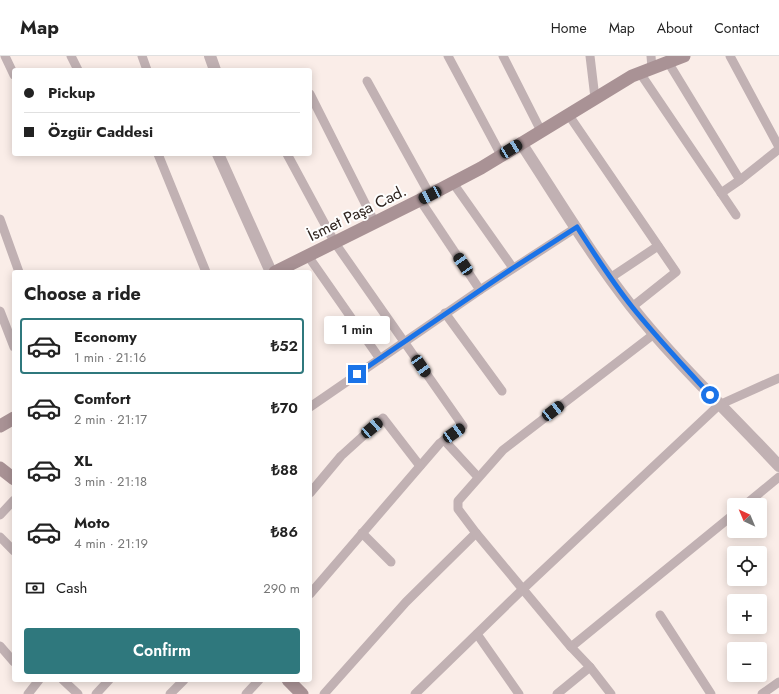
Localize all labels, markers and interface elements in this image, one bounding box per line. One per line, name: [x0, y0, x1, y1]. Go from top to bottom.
text: Map: [20, 14, 59, 41]
text: Home: [551, 18, 587, 38]
text: Map: [609, 18, 635, 38]
text: About: [657, 18, 692, 38]
text: Contact: [714, 18, 759, 38]
text: Pickup: [48, 82, 95, 104]
text: Özgür Caddesi: [48, 121, 153, 143]
car: [498, 138, 524, 160]
street label: İsmet Paşa Cad.: [304, 179, 410, 247]
car: [417, 184, 443, 206]
car: [451, 251, 475, 277]
text: Choose a ride: [24, 281, 141, 307]
callout: 1 min: [324, 316, 390, 344]
text: 1 min: [341, 320, 373, 339]
text: Economy: [74, 326, 137, 348]
icon: car: [26, 328, 62, 364]
text: ₺52: [271, 335, 298, 357]
text: 1 min · 21:16: [74, 348, 146, 367]
car: [409, 353, 433, 379]
route end: [348, 365, 366, 383]
route start: [701, 386, 719, 404]
text: Comfort: [74, 388, 131, 410]
icon: car: [26, 390, 62, 426]
text: ₺70: [271, 397, 298, 419]
car: [540, 399, 566, 423]
text: 2 min · 21:17: [74, 410, 147, 429]
car: [359, 416, 385, 440]
car: [441, 421, 467, 445]
text: XL: [74, 450, 92, 472]
icon: car: [26, 452, 62, 488]
text: ₺88: [271, 459, 298, 481]
text: 3 min · 21:18: [74, 472, 147, 491]
north arrow: [727, 498, 767, 538]
map controls: [727, 498, 767, 682]
text: Moto: [74, 512, 110, 534]
icon: car: [26, 514, 62, 550]
text: ₺86: [271, 521, 298, 543]
text: 4 min · 21:19: [74, 534, 148, 553]
button: locate: [727, 546, 767, 586]
icon: cash: [24, 577, 46, 599]
text: Cash: [56, 577, 87, 599]
text: 290 m: [263, 579, 300, 598]
button: +: [727, 594, 767, 634]
button: Confirm: [24, 628, 300, 674]
button: −: [727, 642, 767, 682]

